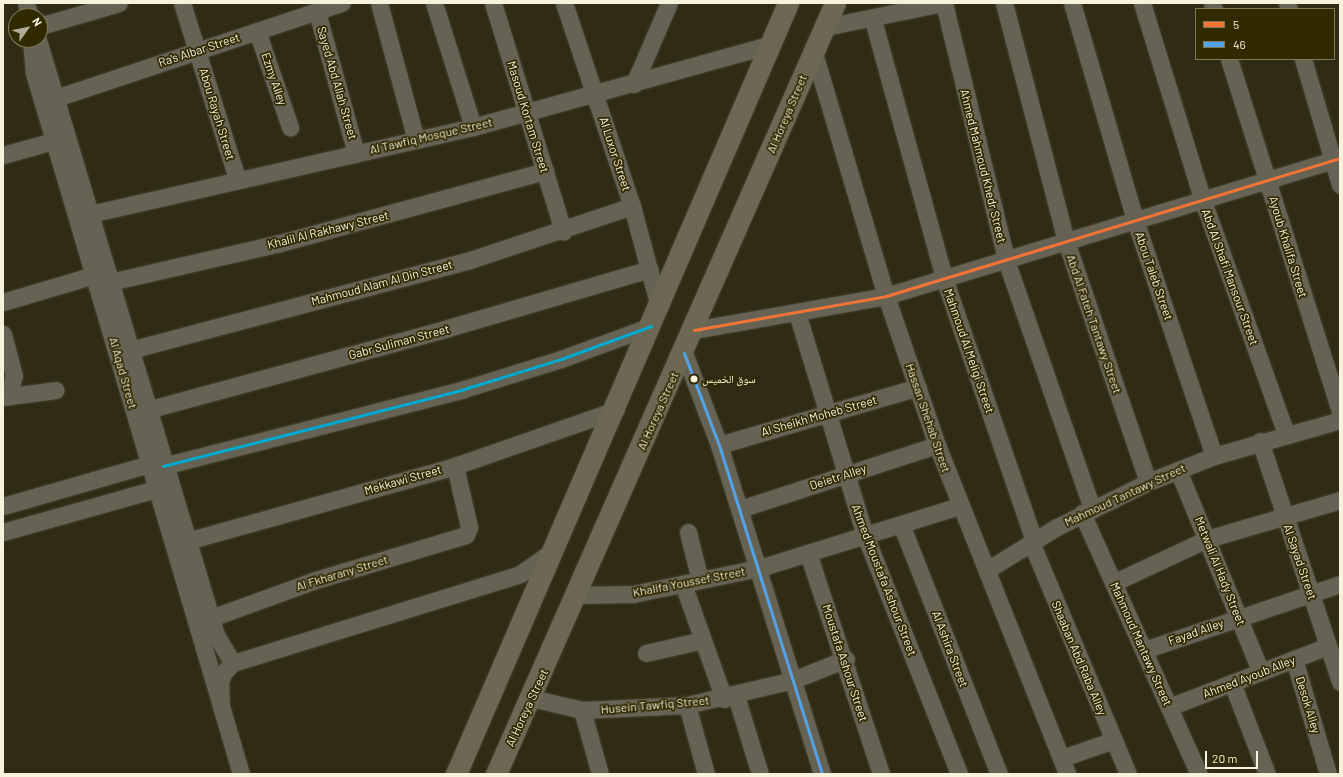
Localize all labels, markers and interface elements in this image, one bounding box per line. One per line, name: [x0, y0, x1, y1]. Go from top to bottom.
north arrow: [8, 8, 48, 48]
legend: [1195, 8, 1335, 60]
text: N: [30, 15, 45, 28]
text: 5: [1233, 17, 1239, 31]
street label: Sayed Abd Allah Street: [314, 25, 360, 141]
street label: Ra's Albar Street: [156, 30, 242, 70]
text: 46: [1233, 37, 1246, 51]
street label: Ezmy Alley: [258, 51, 290, 107]
street label: Masoud Kortam Street: [504, 59, 552, 175]
street label: Abou Rayah Street: [196, 66, 238, 162]
street label: Al Horeya Street: [764, 72, 810, 156]
street label: Ahmed Mahmoud Khedr Street: [957, 88, 1009, 244]
street label: Al Tawfiq Mosque Street: [368, 115, 494, 157]
street label: Al Luxor Street: [596, 115, 634, 193]
street label: Ayoub Khalifa Street: [1266, 195, 1310, 299]
street label: Abd Al Shafi Mansour Street: [1199, 207, 1261, 347]
street label: Khalil Al Rakhawy Street: [266, 208, 390, 252]
street label: Abou Taleb Street: [1132, 230, 1176, 322]
street label: Abd Al Fateh Tantawy Street: [1063, 253, 1125, 395]
street label: Mahmoud Alam Al Din Street: [310, 257, 454, 309]
street label: Mahmoud Al Meligi Street: [941, 287, 997, 415]
street label: Gabr Suliman Street: [347, 322, 451, 362]
street label: Al Aqad Street: [106, 335, 140, 411]
street label: Hassan Shehab Street: [903, 362, 953, 474]
street label: Al Horeya Street: [634, 370, 682, 452]
place label: سوق الخميس: [702, 372, 756, 386]
marker: سوق الخميس: [689, 374, 699, 384]
street label: Al Sheikh Moheb Street: [759, 393, 879, 439]
street label: Deietr Alley: [808, 461, 868, 493]
street label: Mahmoud Tantawy Street: [1062, 461, 1188, 529]
street label: Mekkawi Street: [363, 462, 443, 498]
street label: Ahmed Moustafa Ashour Street: [848, 502, 920, 658]
street label: Metwali Al Hady Street: [1192, 515, 1248, 627]
street label: Al Sayad Street: [1280, 522, 1320, 602]
street label: Al Fkharany Street: [294, 552, 390, 594]
street label: Khalifa Youssef Street: [631, 564, 747, 600]
street label: Mahmoud Mantawy Street: [1107, 580, 1175, 708]
street label: Shaaban Abd Raba Alley: [1048, 599, 1110, 717]
street label: Moustafa Ashour Street: [819, 603, 871, 723]
street label: Al Ashira Street: [929, 609, 971, 689]
street label: Fayad Alley: [1166, 616, 1226, 648]
street label: Ahmed Ayoub Alley: [1201, 653, 1297, 701]
street label: Al Horeya Street: [503, 667, 551, 749]
street label: Desok Alley: [1292, 675, 1324, 735]
street label: Husein Tawfiq Street: [600, 693, 710, 717]
scale bar: [1207, 743, 1260, 769]
text: 20 m: [1212, 751, 1238, 765]

